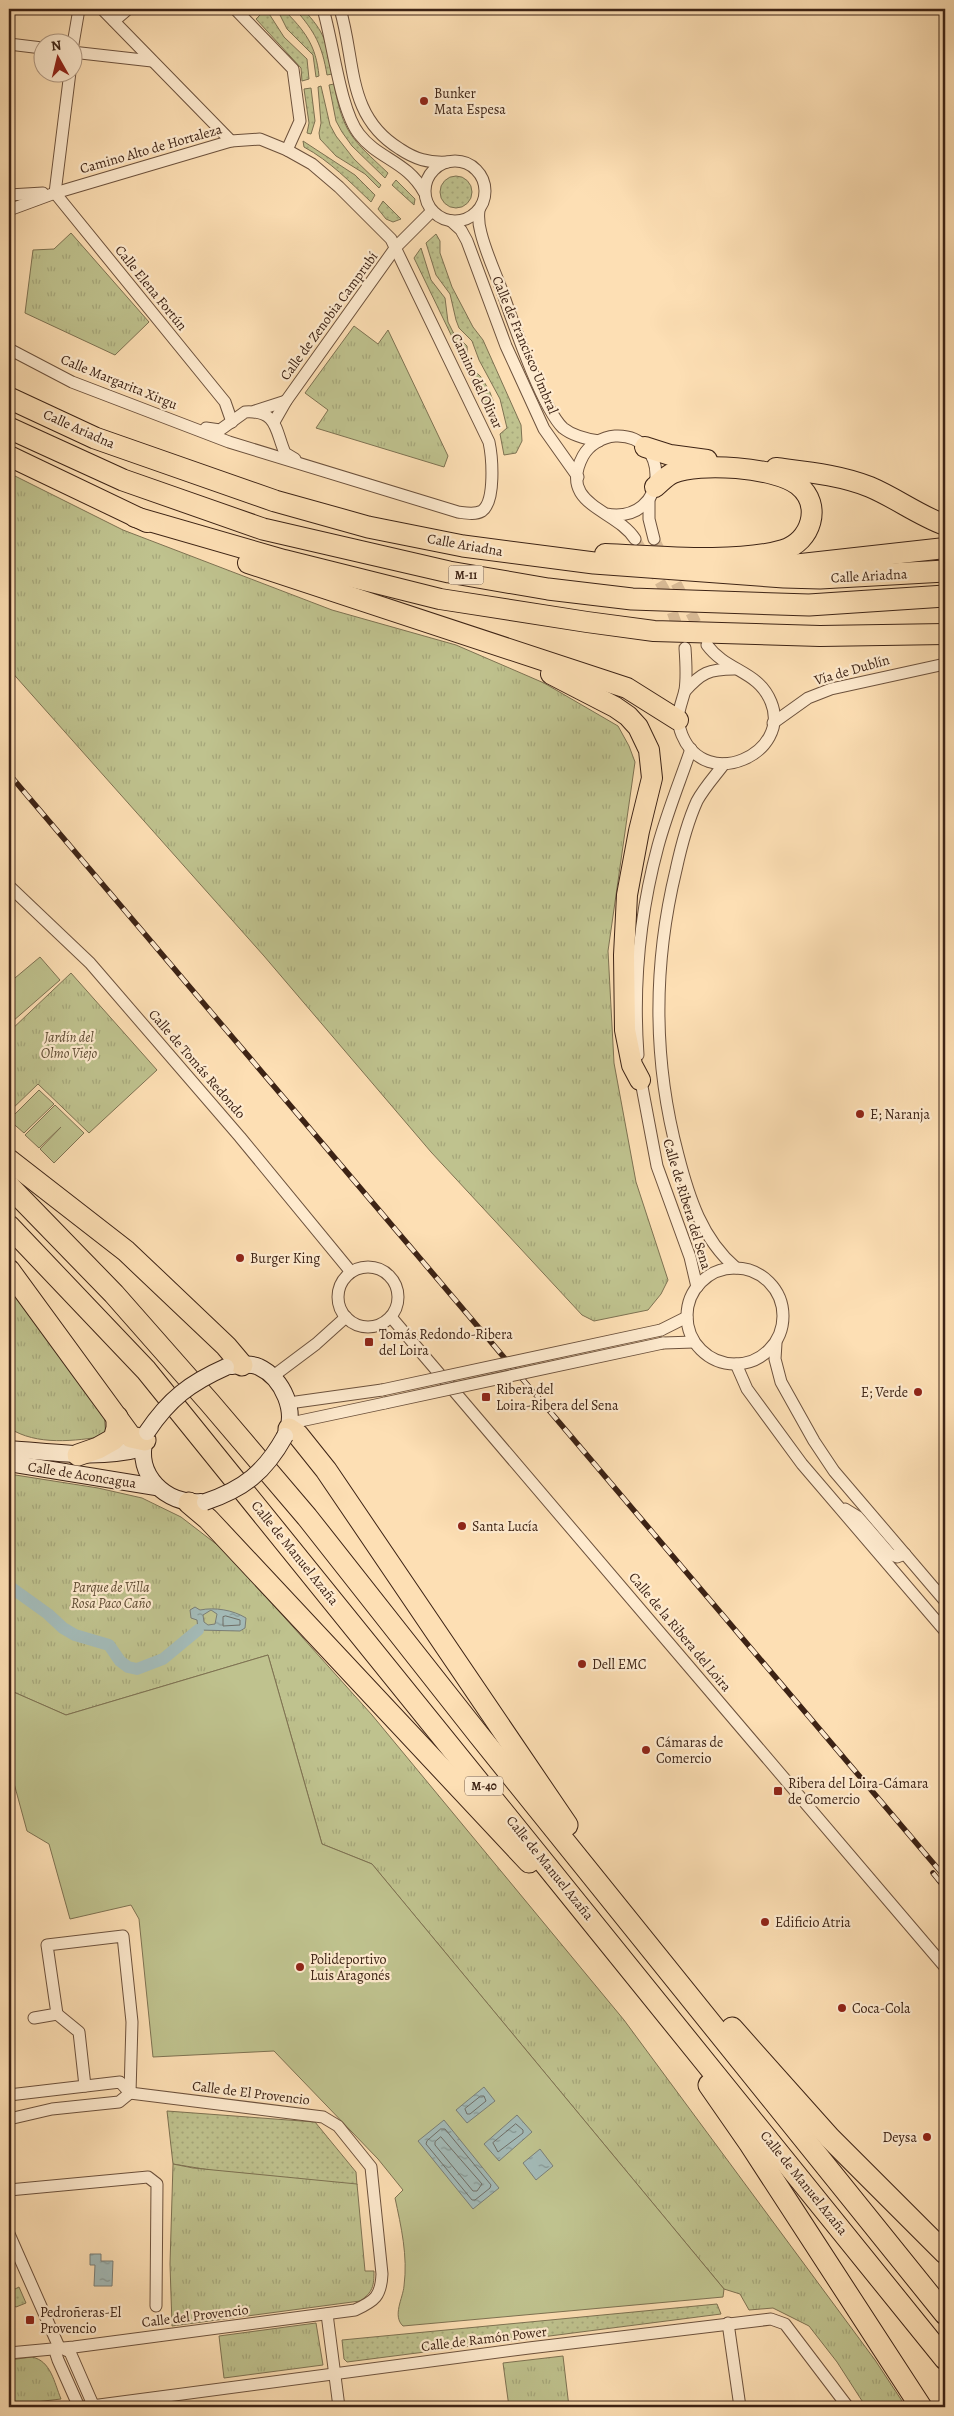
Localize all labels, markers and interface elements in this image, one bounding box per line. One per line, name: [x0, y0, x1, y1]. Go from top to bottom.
north arrow: [32, 32, 82, 82]
text: N: [50, 36, 63, 56]
place label: Bunker Mata Espesa: [434, 84, 506, 119]
marker: Bunker Mata Espesa: [418, 95, 430, 107]
street label: Camino Alto de Hortaleza: [78, 119, 225, 178]
street label: Calle Elena Fortún: [111, 241, 192, 335]
street label: Calle de Zenobia Camprubí: [276, 248, 382, 384]
street label: Calle de Francisco Umbral: [487, 273, 563, 417]
street label: Camino del Olivar: [447, 330, 508, 432]
street label: Calle Margarita Xirgu: [58, 350, 181, 414]
street label: Calle Ariadna: [40, 405, 118, 453]
street label: Calle Ariadna: [426, 529, 505, 561]
street label: Calle Ariadna: [830, 564, 908, 587]
road number: M-11: [448, 566, 484, 584]
street label: Vía de Dublín: [811, 650, 892, 690]
street label: Calle de Tomás Redondo: [144, 1005, 250, 1123]
park label: Jardín del Olmo Viejo: [41, 1028, 98, 1063]
place label: E; Naranja: [870, 1105, 931, 1124]
marker: E; Naranja: [854, 1108, 866, 1120]
street label: Calle de Ribera del Sena: [658, 1136, 716, 1272]
place label: Burger King: [250, 1249, 320, 1268]
marker: Burger King: [234, 1252, 246, 1264]
place label: Tomás Redondo-Ribera del Loira: [379, 1325, 513, 1360]
marker: Tomás Redondo-Ribera del Loira: [363, 1336, 375, 1348]
place label: Ribera del Loira-Ribera del Sena: [496, 1380, 619, 1415]
place label: E; Verde: [861, 1383, 908, 1402]
marker: E; Verde: [912, 1386, 924, 1398]
marker: Ribera del Loira-Ribera del Sena: [480, 1391, 492, 1403]
street label: Calle de Aconcagua: [26, 1457, 138, 1493]
street label: Calle de Manuel Azaña: [247, 1497, 343, 1610]
place label: Santa Lucía: [472, 1517, 539, 1536]
marker: Santa Lucía: [456, 1520, 468, 1532]
street label: Calle de la Ribera del Loira: [624, 1568, 736, 1696]
park label: Parque de Villa Rosa Paco Caño: [71, 1578, 151, 1613]
place label: Dell EMC: [592, 1655, 647, 1674]
marker: Dell EMC: [576, 1658, 588, 1670]
place label: Cámaras de Comercio: [656, 1733, 723, 1768]
marker: Cámaras de Comercio: [640, 1744, 652, 1756]
place label: Ribera del Loira-Cámara de Comercio: [788, 1774, 929, 1809]
road number: M-40: [465, 1776, 503, 1795]
marker: Ribera del Loira-Cámara de Comercio: [772, 1785, 784, 1797]
street label: Calle de Manuel Azaña: [502, 1812, 598, 1925]
place label: Edificio Atria: [775, 1913, 851, 1932]
marker: Edificio Atria: [759, 1916, 771, 1928]
place label: Polideportivo Luis Aragonés: [310, 1950, 390, 1985]
marker: Polideportivo Luis Aragonés: [294, 1961, 306, 1973]
place label: Coca-Cola: [852, 1999, 911, 2018]
marker: Coca-Cola: [836, 2002, 848, 2014]
street label: Calle de El Provencio: [191, 2076, 311, 2110]
street label: Calle de Manuel Azaña: [756, 2127, 852, 2240]
place label: Deysa: [882, 2128, 917, 2147]
marker: Deysa: [921, 2131, 933, 2143]
street label: Calle del Provencio: [140, 2300, 250, 2332]
place label: Pedroñeras-El Provencio: [40, 2303, 122, 2338]
marker: Pedroñeras-El Provencio: [24, 2314, 36, 2326]
street label: Calle de Ramón Power: [420, 2322, 549, 2356]

